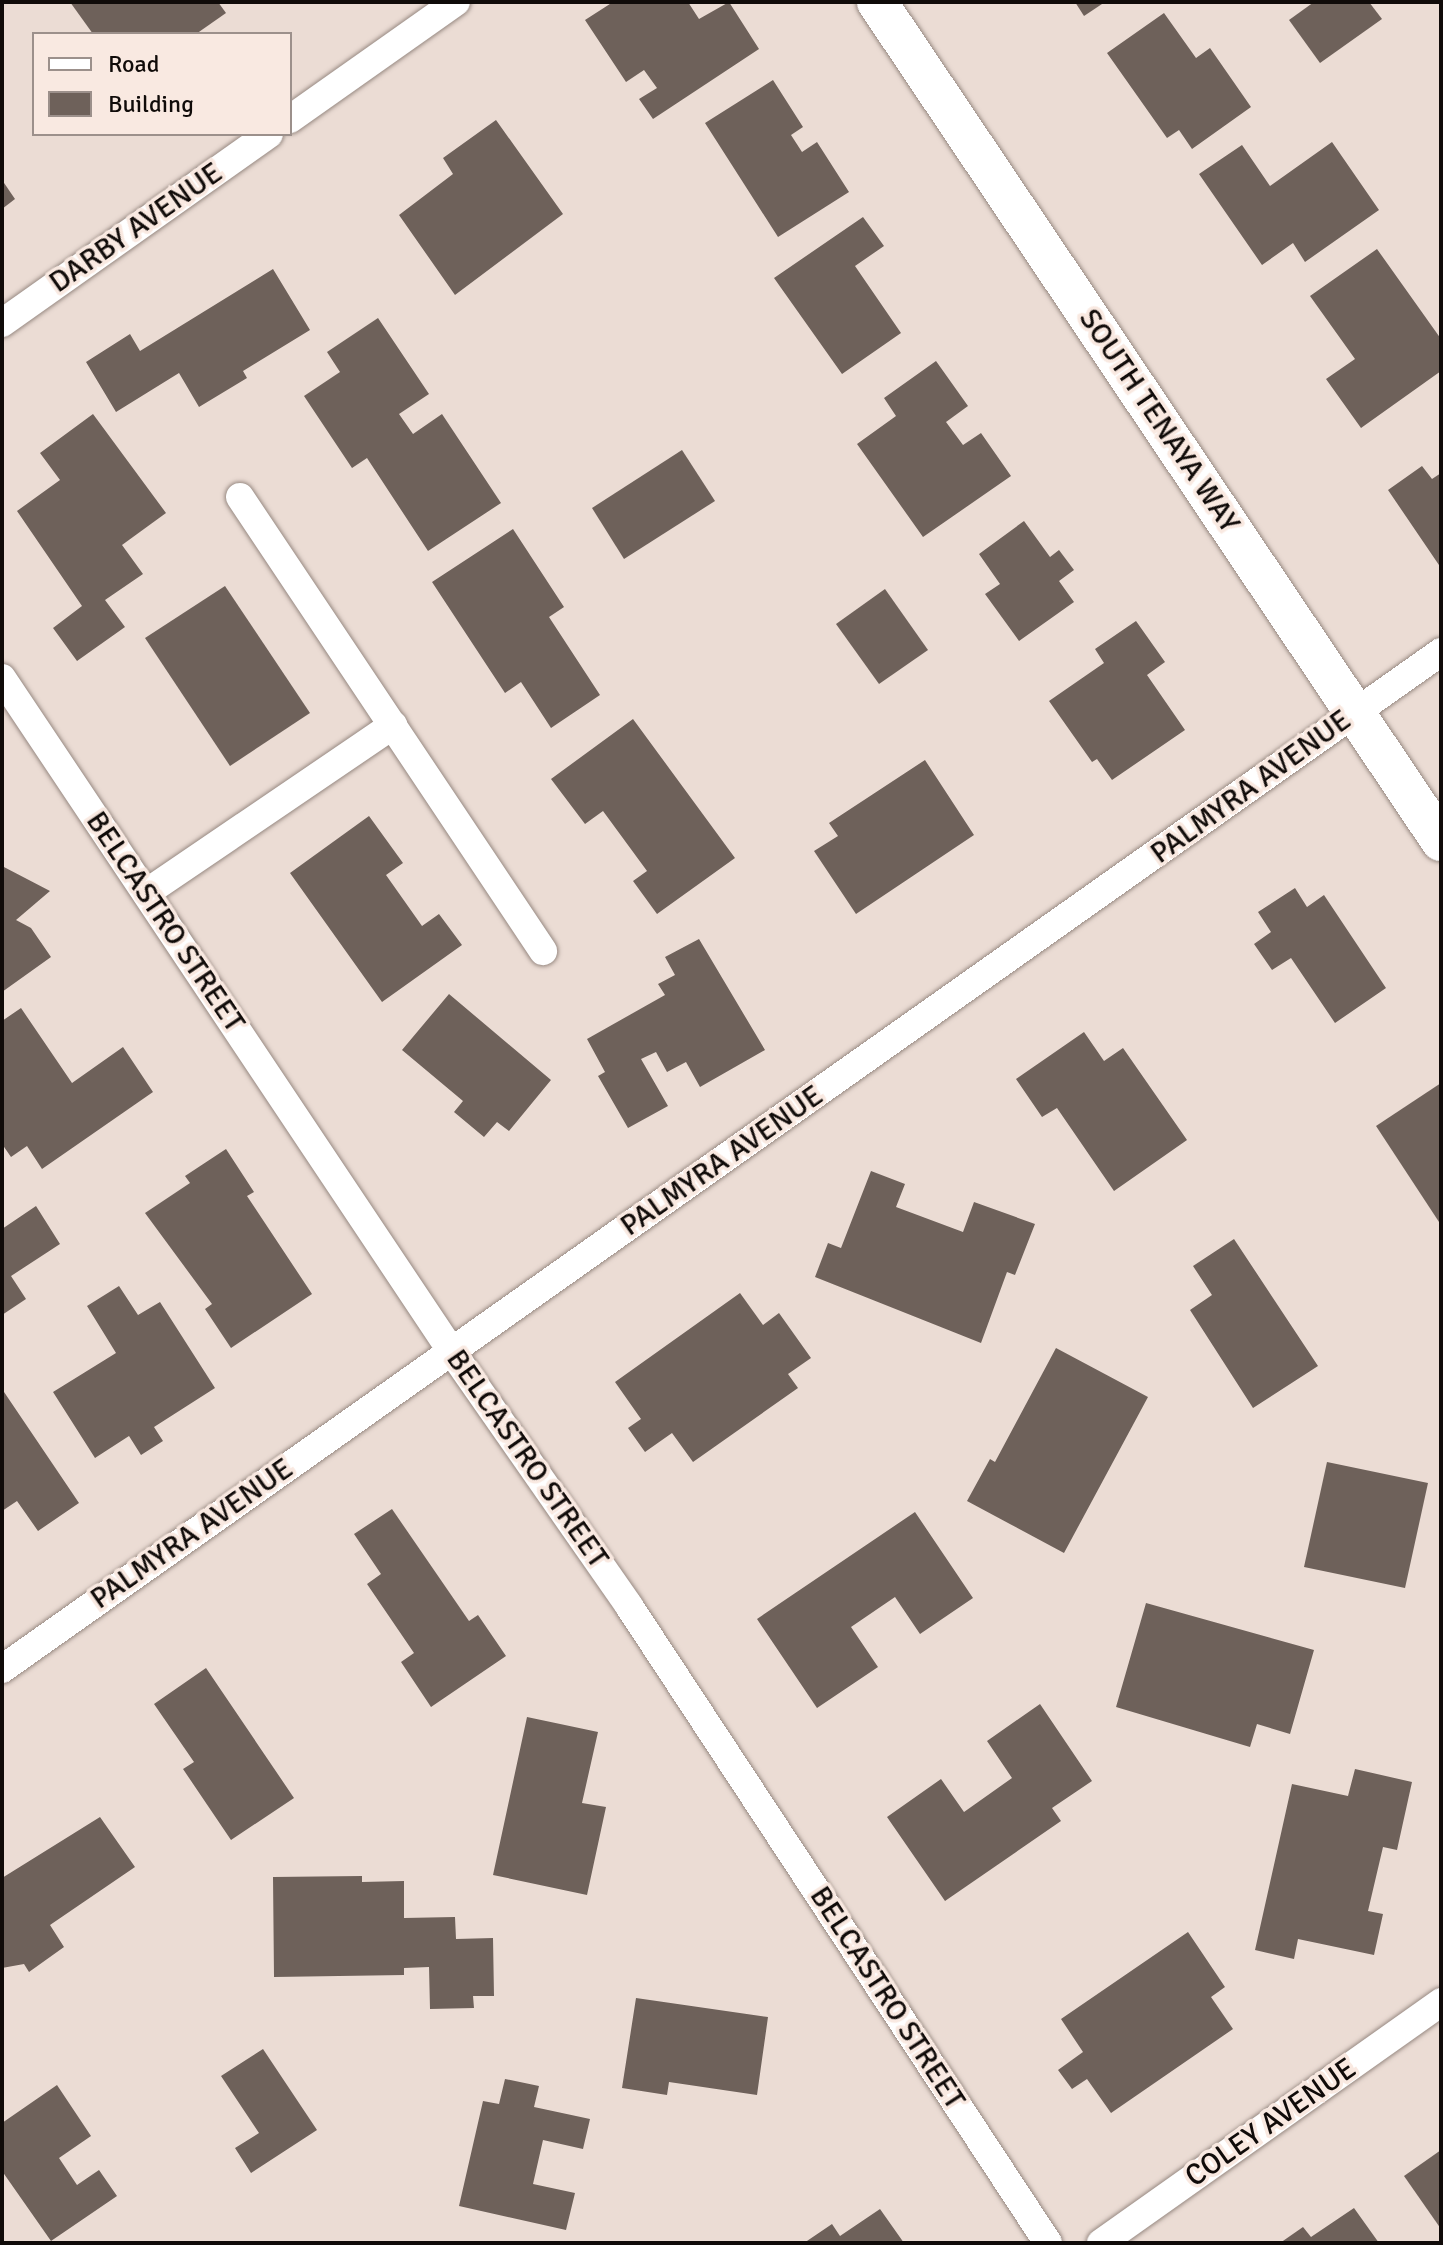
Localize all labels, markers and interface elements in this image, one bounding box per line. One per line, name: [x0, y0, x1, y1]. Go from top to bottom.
legend: [32, 32, 292, 136]
text: Road: [108, 49, 159, 79]
text: Building: [108, 89, 194, 119]
street label: DARBY AVENUE: [43, 155, 229, 301]
street label: SOUTH TENAYA WAY: [1071, 302, 1247, 540]
street label: PALMYRA AVENUE: [1144, 702, 1358, 872]
street label: BELCASTRO STREET: [78, 805, 252, 1039]
street label: PALMYRA AVENUE: [614, 1078, 830, 1244]
street label: BELCASTRO STREET: [438, 1343, 616, 1575]
street label: PALMYRA AVENUE: [84, 1451, 300, 1617]
street label: BELCASTRO STREET: [802, 1880, 972, 2116]
street label: COLEY AVENUE: [1179, 2051, 1363, 2195]

